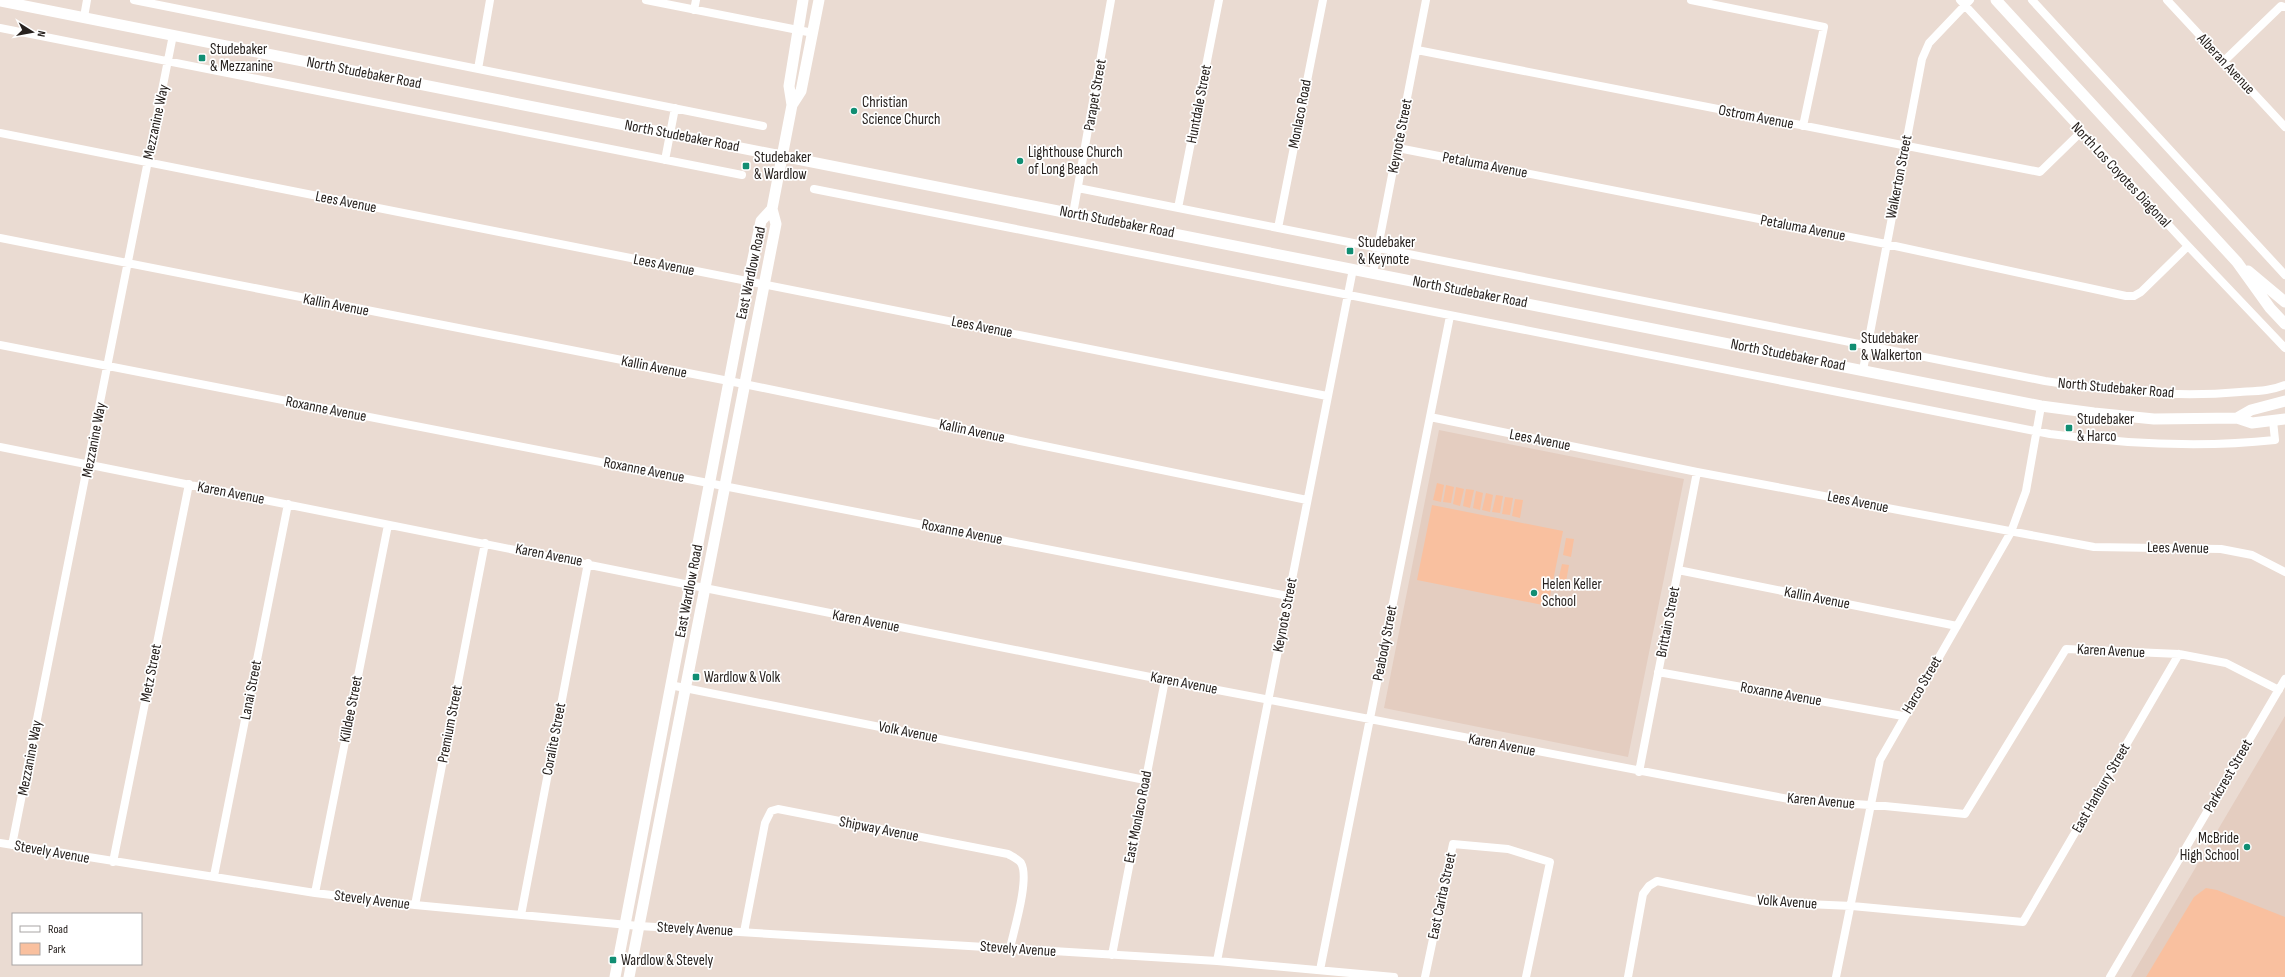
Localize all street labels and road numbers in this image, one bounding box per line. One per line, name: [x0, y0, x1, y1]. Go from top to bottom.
street label: Alberan Avenue: [2192, 29, 2259, 99]
street label: North Studebaker Road: [305, 53, 423, 93]
street label: Parapet Street: [1079, 57, 1111, 132]
street label: Huntdale Street: [1182, 63, 1216, 145]
street label: Monlaco Road: [1284, 78, 1316, 150]
street label: Mezzanine Way: [139, 82, 173, 161]
street label: Keynote Street: [1383, 97, 1417, 175]
street label: Ostrom Avenue: [1717, 100, 1795, 134]
street label: North Studebaker Road: [623, 116, 741, 156]
street label: North Los Coyotes Diagonal: [2067, 118, 2175, 232]
street label: Walkerton Street: [1882, 133, 1917, 221]
street label: Petaluma Avenue: [1441, 147, 1529, 183]
street label: Lees Avenue: [314, 187, 378, 217]
street label: North Studebaker Road: [1058, 202, 1176, 242]
street label: Petaluma Avenue: [1759, 210, 1847, 246]
street label: East Wardlow Road: [732, 225, 770, 321]
street label: Lees Avenue: [632, 250, 696, 280]
street label: North Studebaker Road: [1411, 272, 1529, 312]
street label: Kallin Avenue: [301, 289, 371, 321]
street label: Lees Avenue: [950, 312, 1014, 342]
street label: North Studebaker Road: [1729, 335, 1847, 375]
street label: Kallin Avenue: [619, 351, 689, 383]
street label: North Studebaker Road: [2057, 373, 2175, 403]
street label: Roxanne Avenue: [284, 392, 368, 426]
street label: Mezzanine Way: [77, 401, 111, 479]
street label: Kallin Avenue: [937, 415, 1007, 447]
street label: Lees Avenue: [1508, 425, 1572, 455]
street label: Roxanne Avenue: [602, 453, 686, 487]
street label: Karen Avenue: [196, 477, 266, 509]
street label: Lees Avenue: [1826, 487, 1890, 517]
street label: Roxanne Avenue: [920, 515, 1004, 549]
street label: Lees Avenue: [2147, 538, 2209, 558]
street label: Karen Avenue: [514, 539, 584, 571]
street label: East Wardlow Road: [671, 543, 707, 639]
street label: Keynote Street: [1268, 576, 1302, 654]
street label: Kallin Avenue: [1782, 582, 1852, 614]
street label: Brittain Street: [1652, 585, 1684, 659]
street label: Peabody Street: [1368, 603, 1402, 682]
street label: Karen Avenue: [831, 605, 901, 637]
street label: Karen Avenue: [2077, 640, 2145, 662]
street label: Metz Street: [136, 642, 166, 704]
street label: Harco Street: [1898, 652, 1946, 717]
street label: Lanai Street: [236, 658, 266, 721]
street label: Karen Avenue: [1149, 667, 1219, 699]
street label: Killdee Street: [335, 674, 367, 744]
street label: Roxanne Avenue: [1739, 678, 1823, 710]
street label: Premium Street: [433, 683, 467, 764]
street label: Coralite Street: [538, 701, 570, 777]
street label: Volk Avenue: [877, 717, 939, 747]
street label: Mezzanine Way: [13, 719, 47, 797]
street label: Karen Avenue: [1467, 729, 1537, 761]
street label: Parkcrest Street: [2199, 736, 2257, 816]
street label: East Hanbury Street: [2068, 739, 2135, 836]
street label: East Monlaco Road: [1120, 769, 1156, 865]
street label: Karen Avenue: [1786, 789, 1856, 813]
street label: Shipway Avenue: [838, 812, 920, 846]
street label: Stevely Avenue: [13, 836, 91, 868]
street label: East Carita Street: [1424, 850, 1461, 941]
street label: Stevely Avenue: [333, 886, 411, 914]
street label: Volk Avenue: [1756, 890, 1818, 914]
street label: Stevely Avenue: [656, 918, 734, 940]
street label: Stevely Avenue: [979, 937, 1057, 961]

